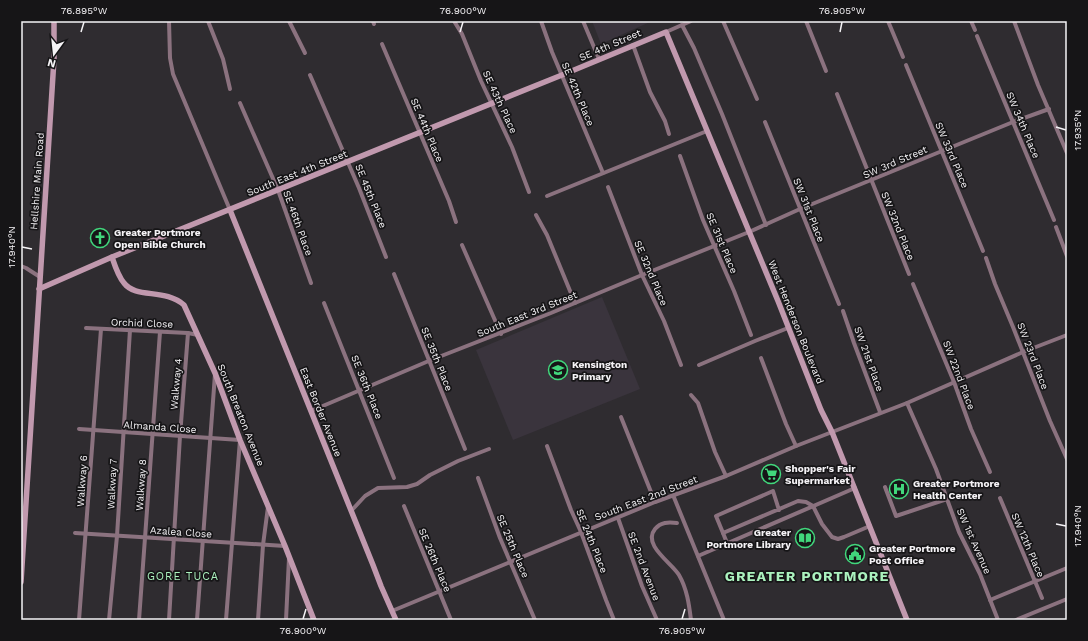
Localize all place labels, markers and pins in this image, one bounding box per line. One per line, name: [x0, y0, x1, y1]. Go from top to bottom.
church icon: Greater Portmore Open Bible Church: [89, 227, 111, 249]
place label: Greater Portmore Open Bible Church: [114, 227, 206, 250]
school or university icon: Kensington Primary: [547, 359, 569, 381]
place label: Kensington Primary: [572, 359, 627, 382]
supermarket icon: Shopper's Fair Supermarket: [760, 463, 782, 485]
place label: Shopper's Fair Supermarket: [785, 463, 856, 486]
hospital icon: Greater Portmore Health Center: [888, 478, 910, 500]
place label: Greater Portmore Health Center: [913, 478, 1000, 501]
place label: Greater Portmore Library: [706, 527, 792, 550]
library icon: Greater Portmore Library: [794, 527, 816, 549]
public building icon: Greater Portmore Post Office: [844, 543, 866, 565]
place label: Greater Portmore Post Office: [869, 543, 956, 566]

